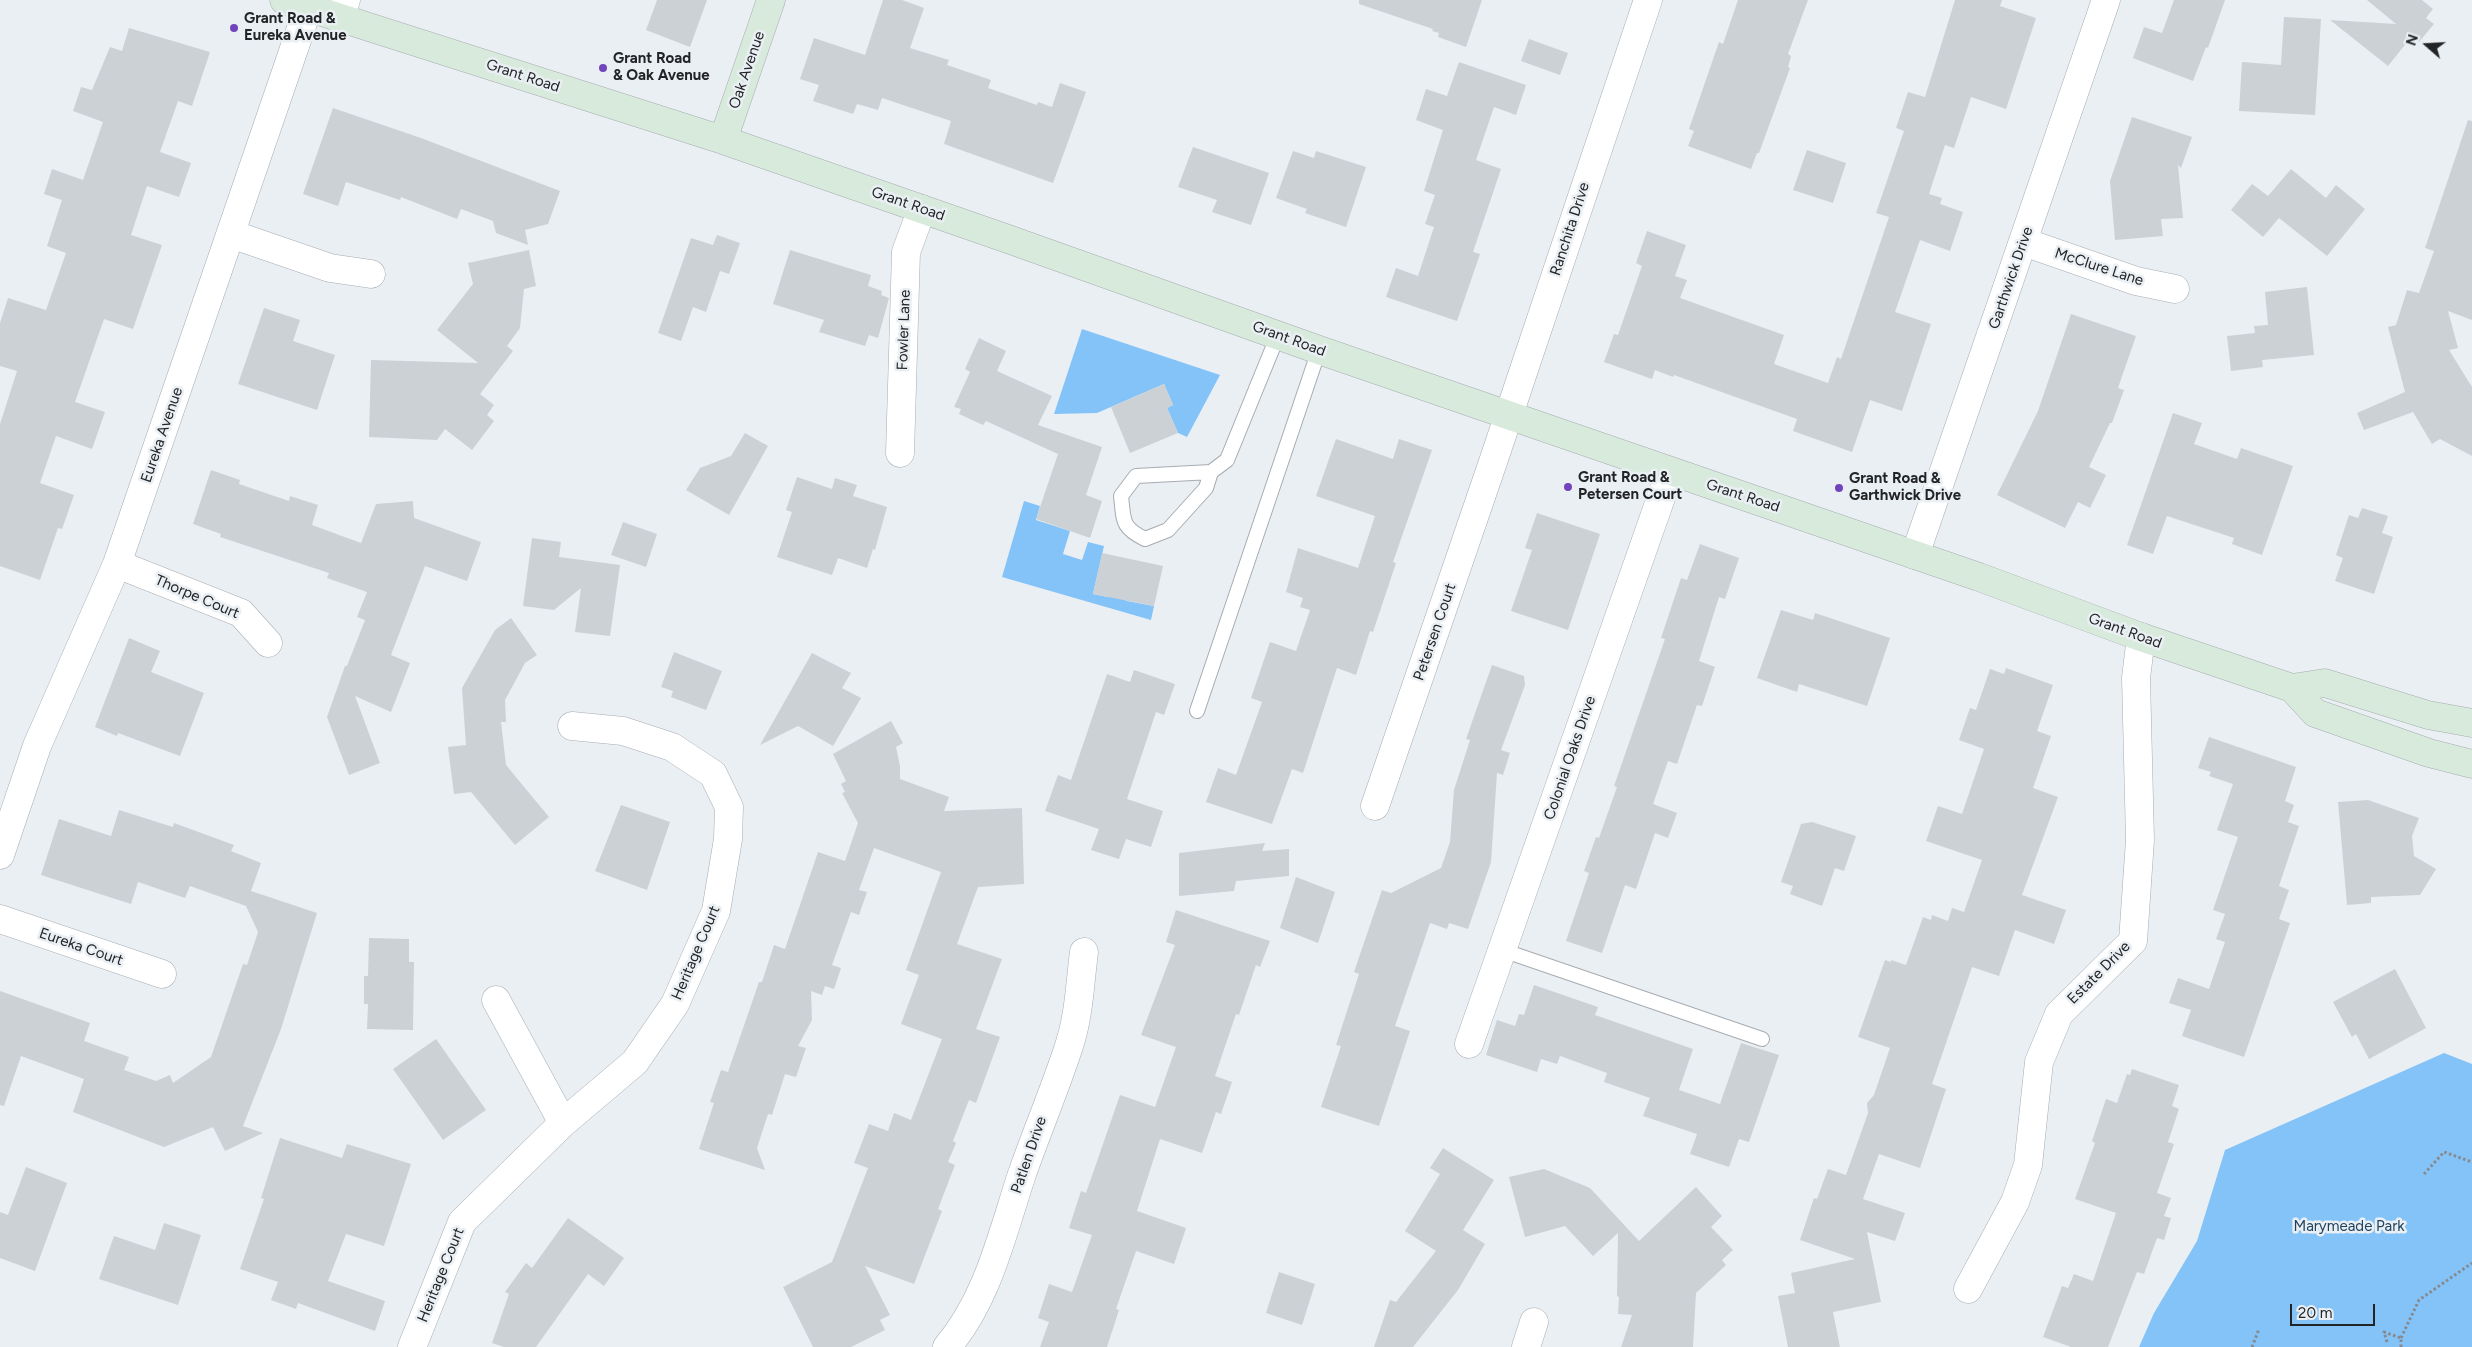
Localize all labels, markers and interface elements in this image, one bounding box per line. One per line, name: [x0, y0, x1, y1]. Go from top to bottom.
place label: Grant Road & Eureka Avenue: [244, 10, 346, 45]
north arrow: [2402, 20, 2452, 70]
marker: Grant Road & Eureka Avenue: [228, 22, 240, 34]
street label: Oak Avenue: [725, 29, 769, 111]
text: N: [2403, 32, 2422, 48]
place label: Grant Road & Oak Avenue: [613, 50, 710, 85]
street label: Grant Road: [484, 56, 562, 96]
marker: Grant Road & Oak Avenue: [597, 62, 609, 74]
street label: Ranchita Drive: [1546, 180, 1594, 278]
street label: Grant Road: [869, 183, 947, 225]
street label: Garthwick Drive: [1985, 224, 2037, 332]
street label: McClure Lane: [2052, 244, 2146, 290]
street label: Fowler Lane: [894, 289, 914, 371]
street label: Grant Road: [1250, 317, 1328, 361]
street label: Eureka Avenue: [137, 385, 187, 485]
place label: Grant Road & Petersen Court: [1578, 469, 1682, 504]
place label: Grant Road & Garthwick Drive: [1849, 470, 1961, 505]
street label: Grant Road: [1704, 476, 1782, 516]
marker: Grant Road & Petersen Court: [1562, 481, 1574, 493]
marker: Grant Road & Garthwick Drive: [1833, 482, 1845, 494]
street label: Thorpe Court: [152, 571, 242, 623]
street label: Petersen Court: [1410, 581, 1460, 683]
street label: Grant Road: [2086, 609, 2164, 653]
street label: Colonial Oaks Drive: [1540, 694, 1600, 822]
street label: Heritage Court: [668, 903, 724, 1003]
street label: Eureka Court: [37, 924, 125, 970]
street label: Estate Drive: [2064, 938, 2134, 1008]
street label: Patlen Drive: [1007, 1114, 1051, 1196]
park label: Marymeade Park: [2293, 1218, 2405, 1236]
street label: Heritage Court: [414, 1225, 468, 1325]
scale bar: [2292, 1294, 2377, 1326]
text: 20 m: [2298, 1304, 2332, 1322]

